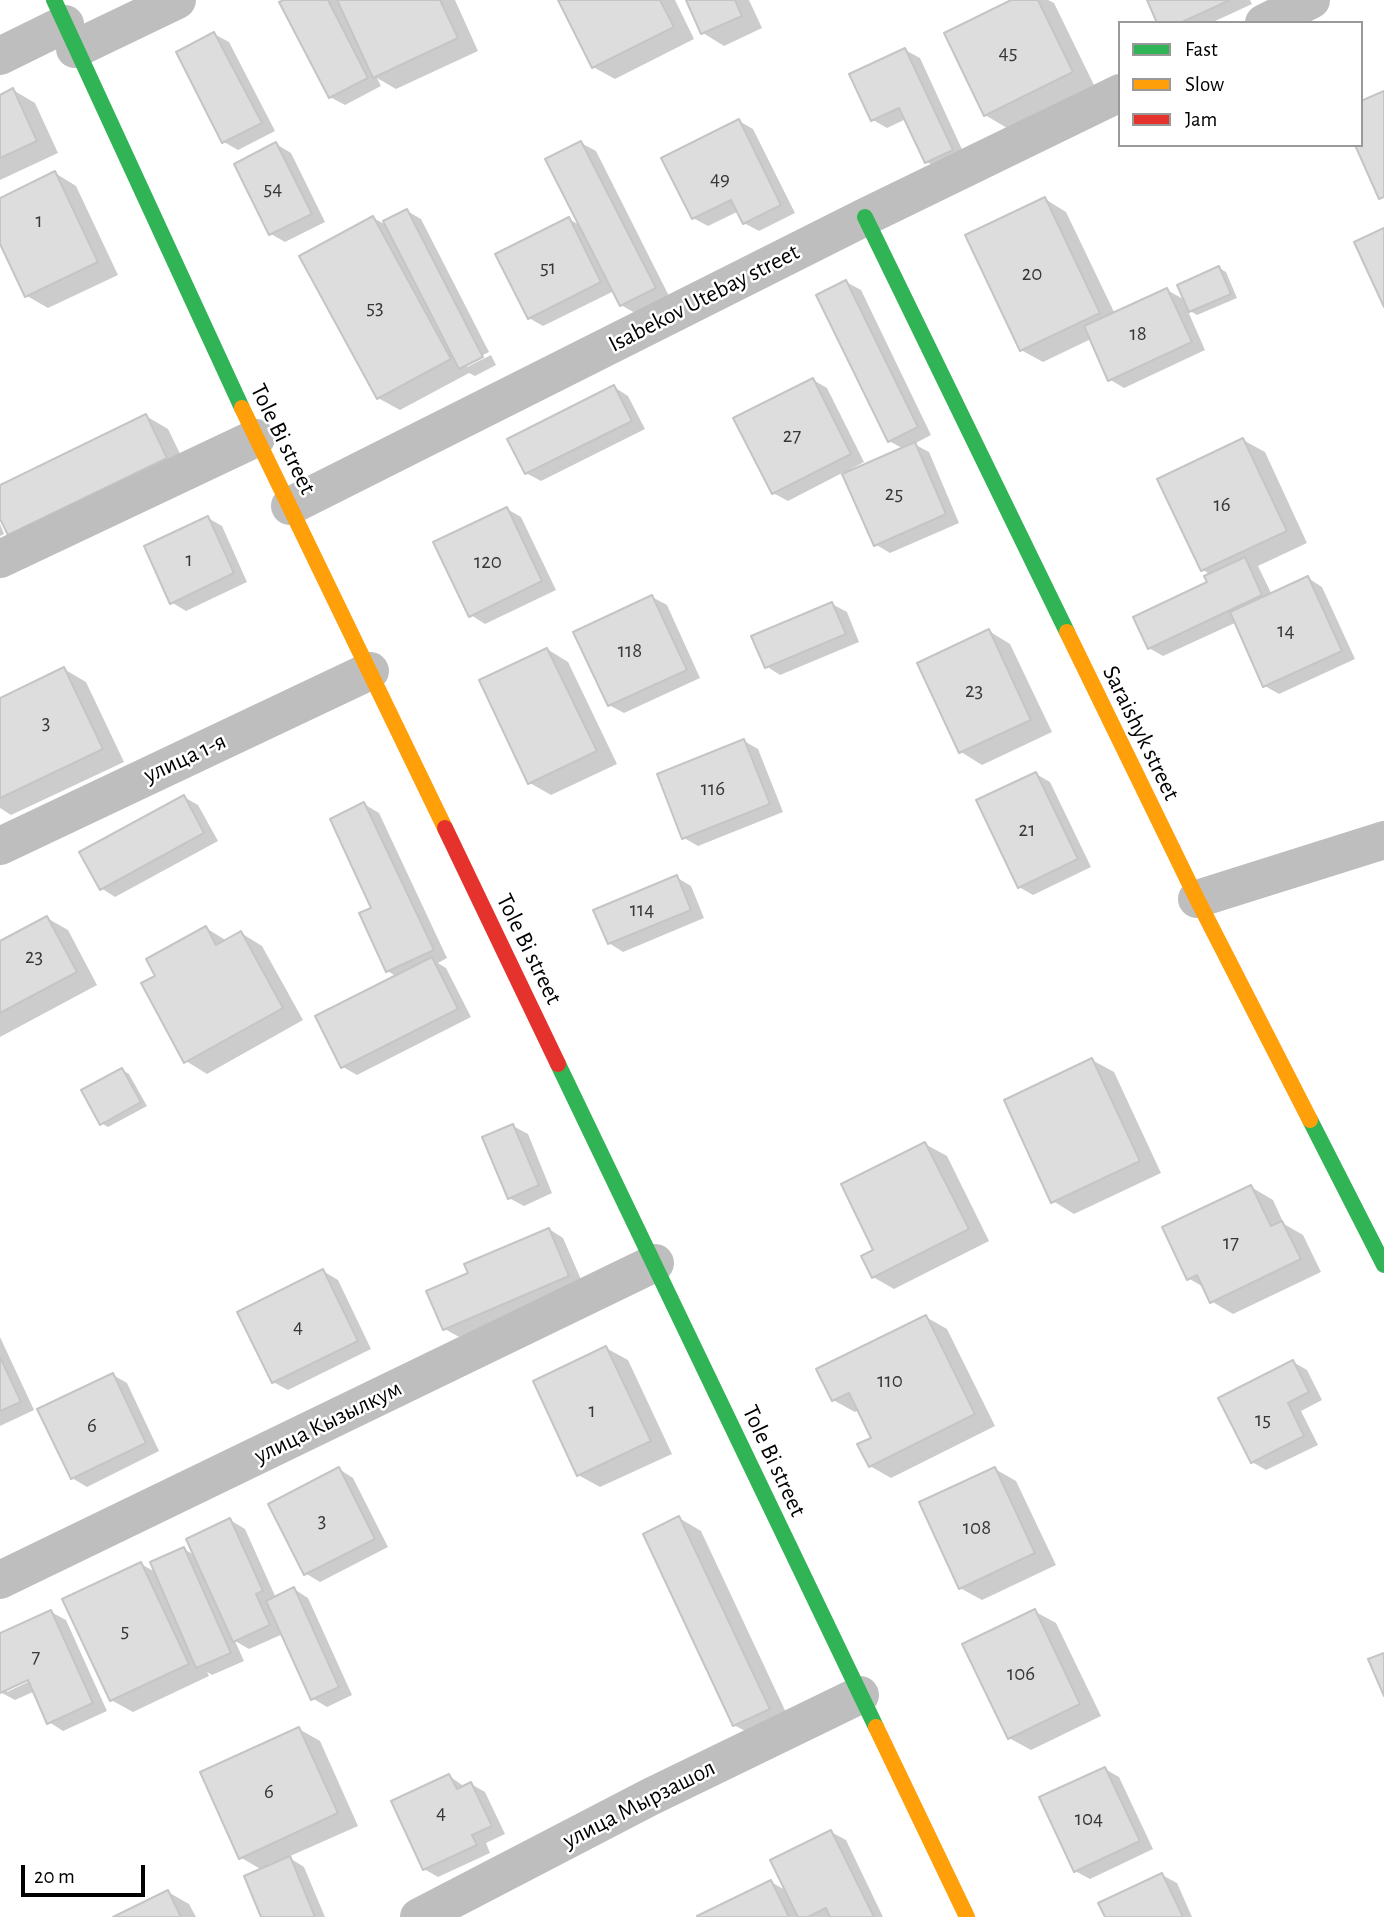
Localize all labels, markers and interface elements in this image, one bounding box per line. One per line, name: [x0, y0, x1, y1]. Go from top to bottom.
legend: [1118, 21, 1363, 147]
text: Fast: [1185, 39, 1218, 60]
house number: 45: [999, 40, 1017, 66]
text: Slow: [1185, 74, 1224, 95]
text: Jam: [1185, 109, 1217, 130]
house number: 49: [710, 166, 730, 192]
house number: 54: [264, 176, 282, 202]
house number: 1: [35, 208, 43, 234]
street label: Isabekov Utebay street: [604, 237, 804, 359]
house number: 51: [540, 255, 556, 281]
house number: 20: [1022, 261, 1042, 287]
house number: 53: [366, 295, 384, 321]
house number: 18: [1129, 321, 1147, 347]
street label: Tole Bi street: [244, 379, 322, 499]
house number: 27: [783, 423, 801, 449]
house number: 25: [885, 481, 903, 507]
house number: 16: [1213, 492, 1231, 518]
house number: 1: [185, 547, 193, 573]
house number: 120: [474, 549, 502, 575]
house number: 14: [1277, 618, 1295, 644]
house number: 118: [618, 638, 642, 664]
street label: Saraishyk street: [1096, 661, 1186, 805]
house number: 23: [965, 678, 983, 704]
house number: 3: [42, 710, 50, 736]
street label: улица 1-я: [139, 726, 231, 790]
house number: 116: [701, 776, 725, 802]
house number: 21: [1019, 817, 1035, 843]
street label: Tole Bi street: [490, 889, 568, 1009]
house number: 114: [630, 897, 654, 923]
house number: 23: [25, 944, 43, 970]
house number: 17: [1223, 1230, 1239, 1256]
house number: 4: [293, 1314, 303, 1340]
house number: 110: [877, 1368, 903, 1394]
street label: улица Кызылкум: [249, 1374, 407, 1470]
house number: 1: [588, 1398, 596, 1424]
street label: Tole Bi street: [736, 1401, 812, 1521]
house number: 15: [1255, 1407, 1271, 1433]
house number: 6: [87, 1413, 97, 1439]
house number: 3: [318, 1508, 326, 1534]
house number: 108: [963, 1515, 991, 1541]
house number: 5: [121, 1618, 129, 1644]
house number: 7: [32, 1644, 40, 1670]
house number: 106: [1007, 1661, 1035, 1687]
street label: улица Мырзашол: [558, 1753, 720, 1855]
house number: 6: [264, 1779, 274, 1805]
house number: 4: [436, 1800, 446, 1826]
house number: 104: [1075, 1806, 1103, 1832]
scale bar: [24, 1850, 149, 1894]
text: 20 m: [34, 1866, 75, 1887]

